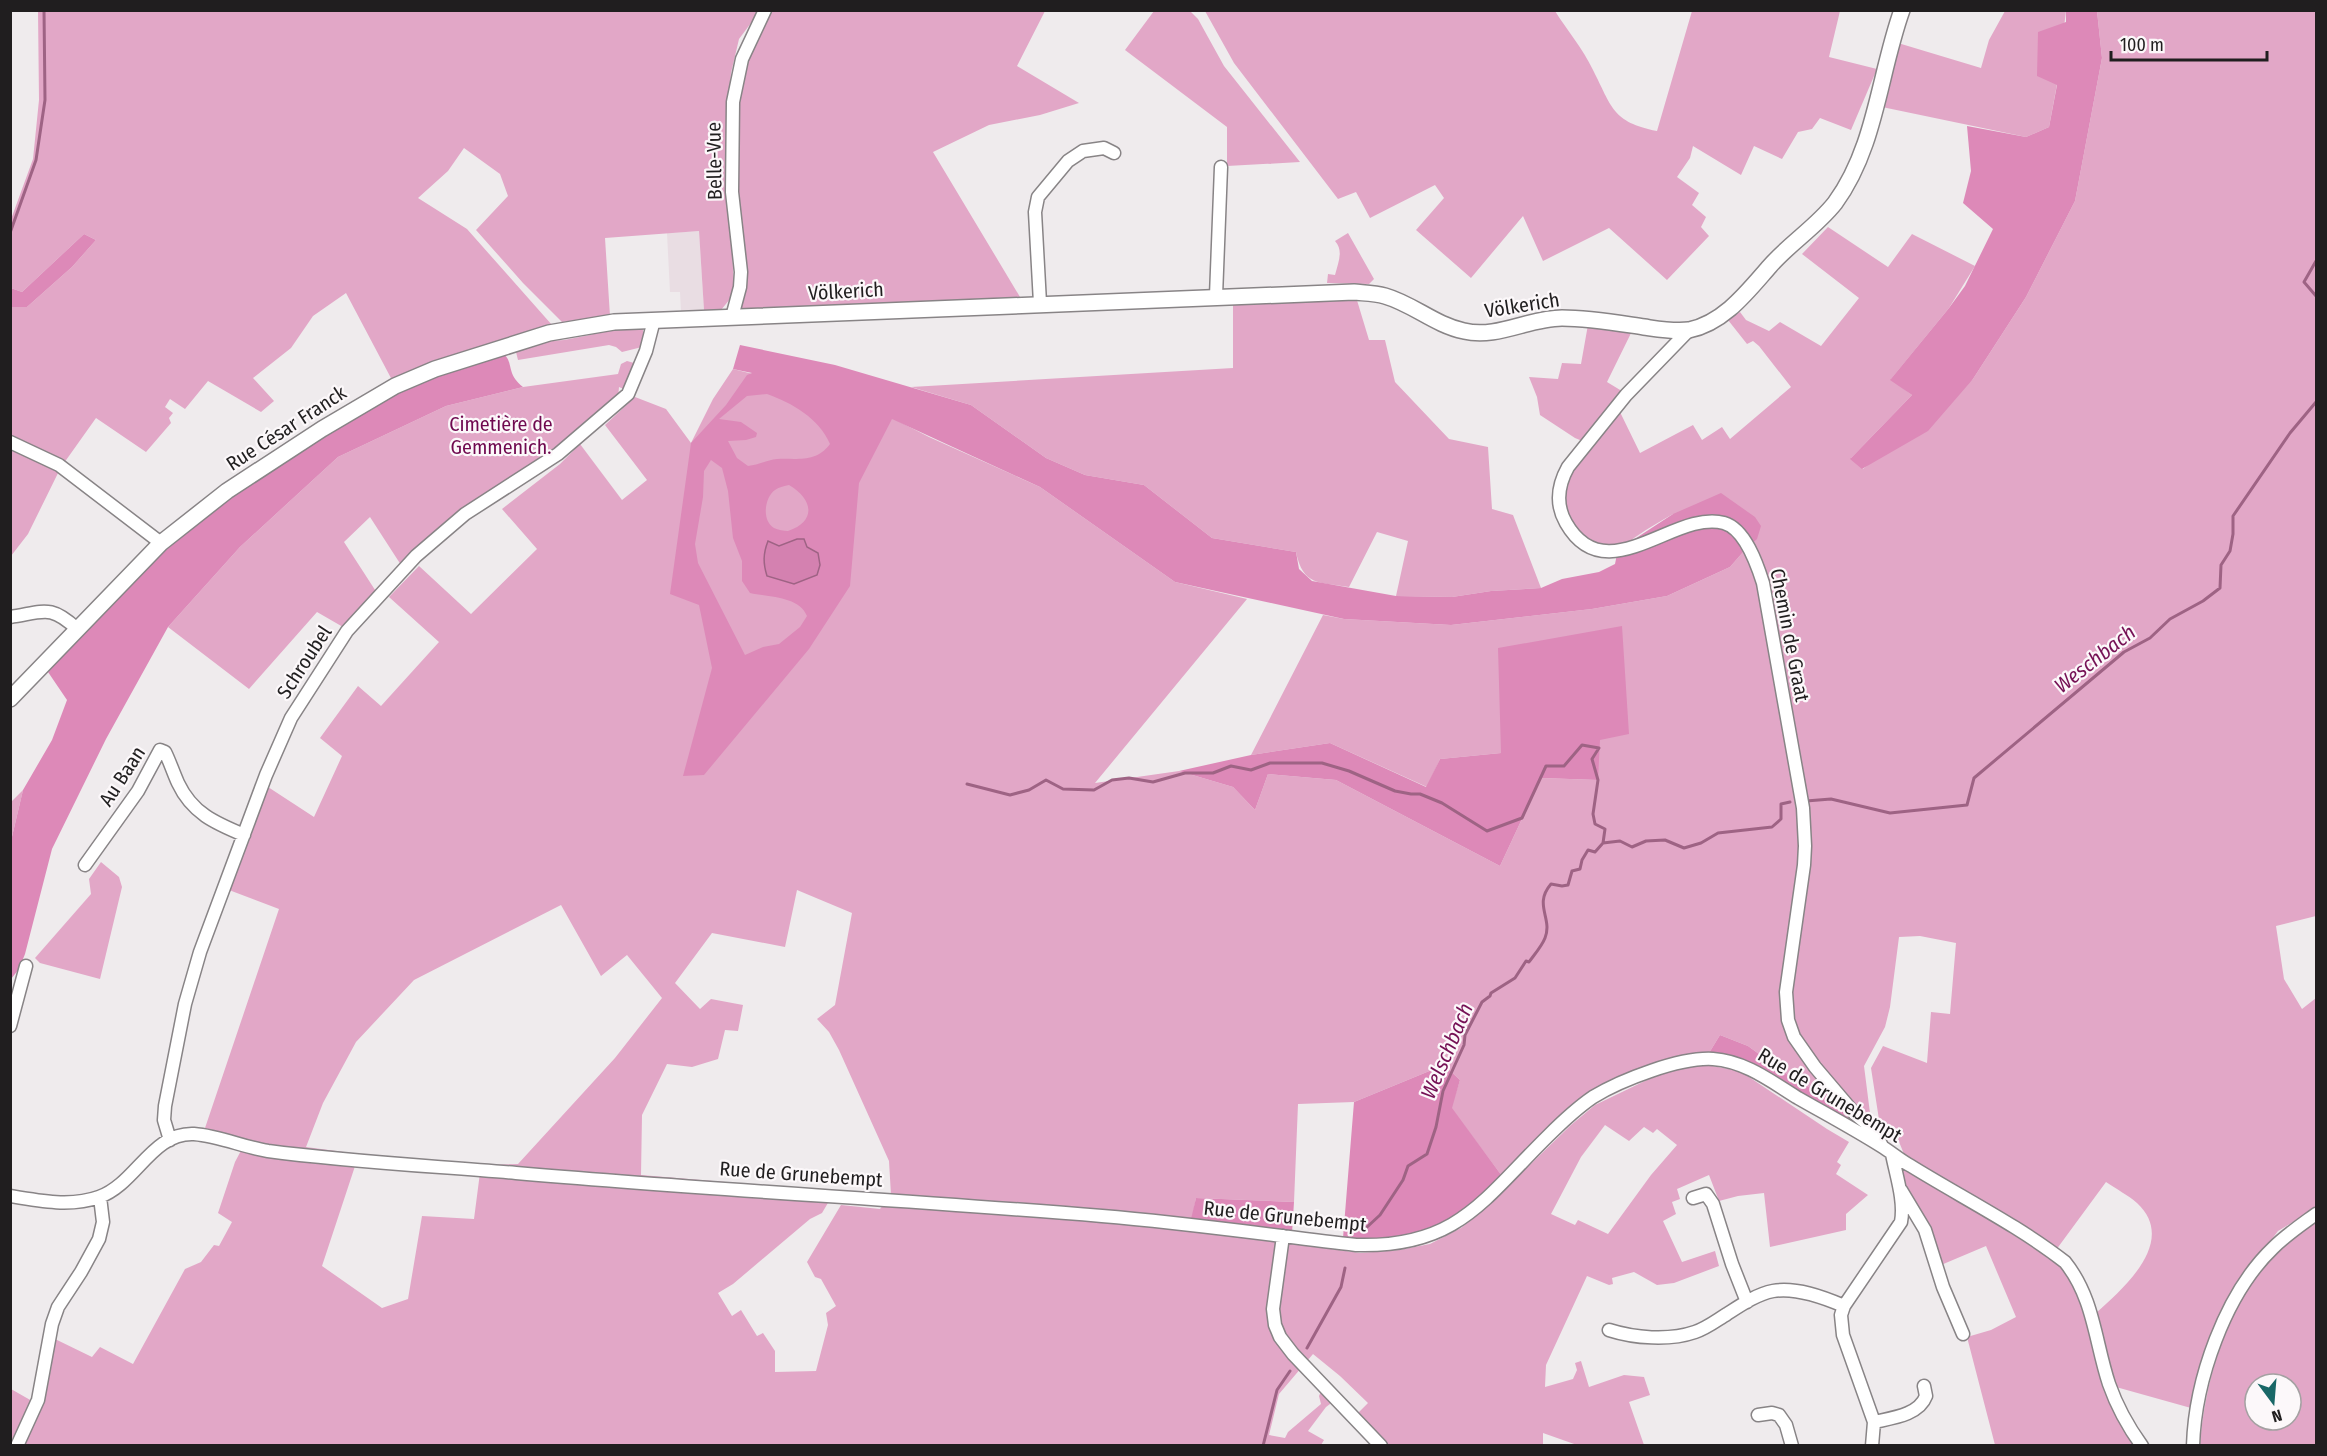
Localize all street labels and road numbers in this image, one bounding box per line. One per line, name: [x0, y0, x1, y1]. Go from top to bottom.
street label: Belle-Vue: [701, 122, 727, 200]
street label: Völkerich: [808, 277, 884, 305]
street label: Völkerich: [1483, 287, 1561, 323]
street label: Rue César Franck: [222, 380, 351, 476]
street label: Chemin de Graat: [1765, 566, 1815, 704]
street label: Schroubel: [272, 621, 336, 703]
street label: Au Baan: [94, 742, 150, 810]
street label: Rue de Grunebempt: [1754, 1043, 1907, 1148]
street label: Rue de Grunebempt: [719, 1156, 884, 1192]
street label: Rue de Grunebempt: [1202, 1196, 1368, 1237]

